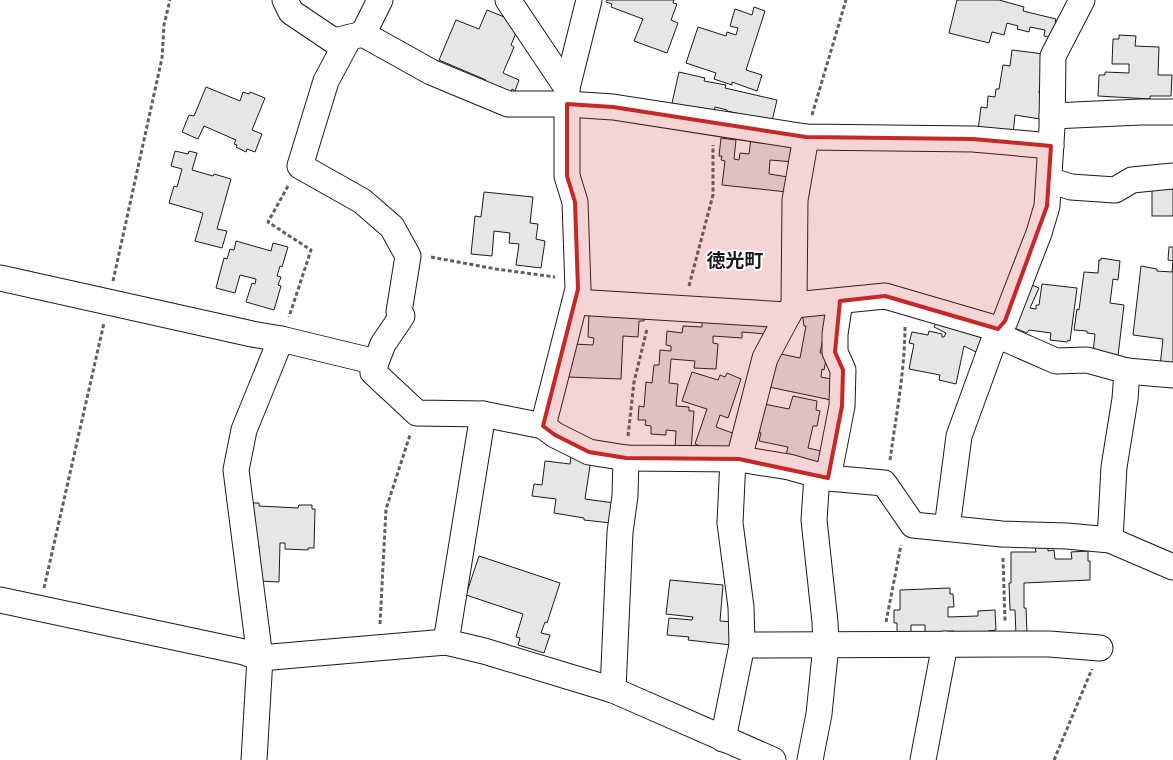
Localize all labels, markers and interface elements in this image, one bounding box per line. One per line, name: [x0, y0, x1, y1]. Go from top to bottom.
district label: 徳光町: [706, 248, 764, 272]

